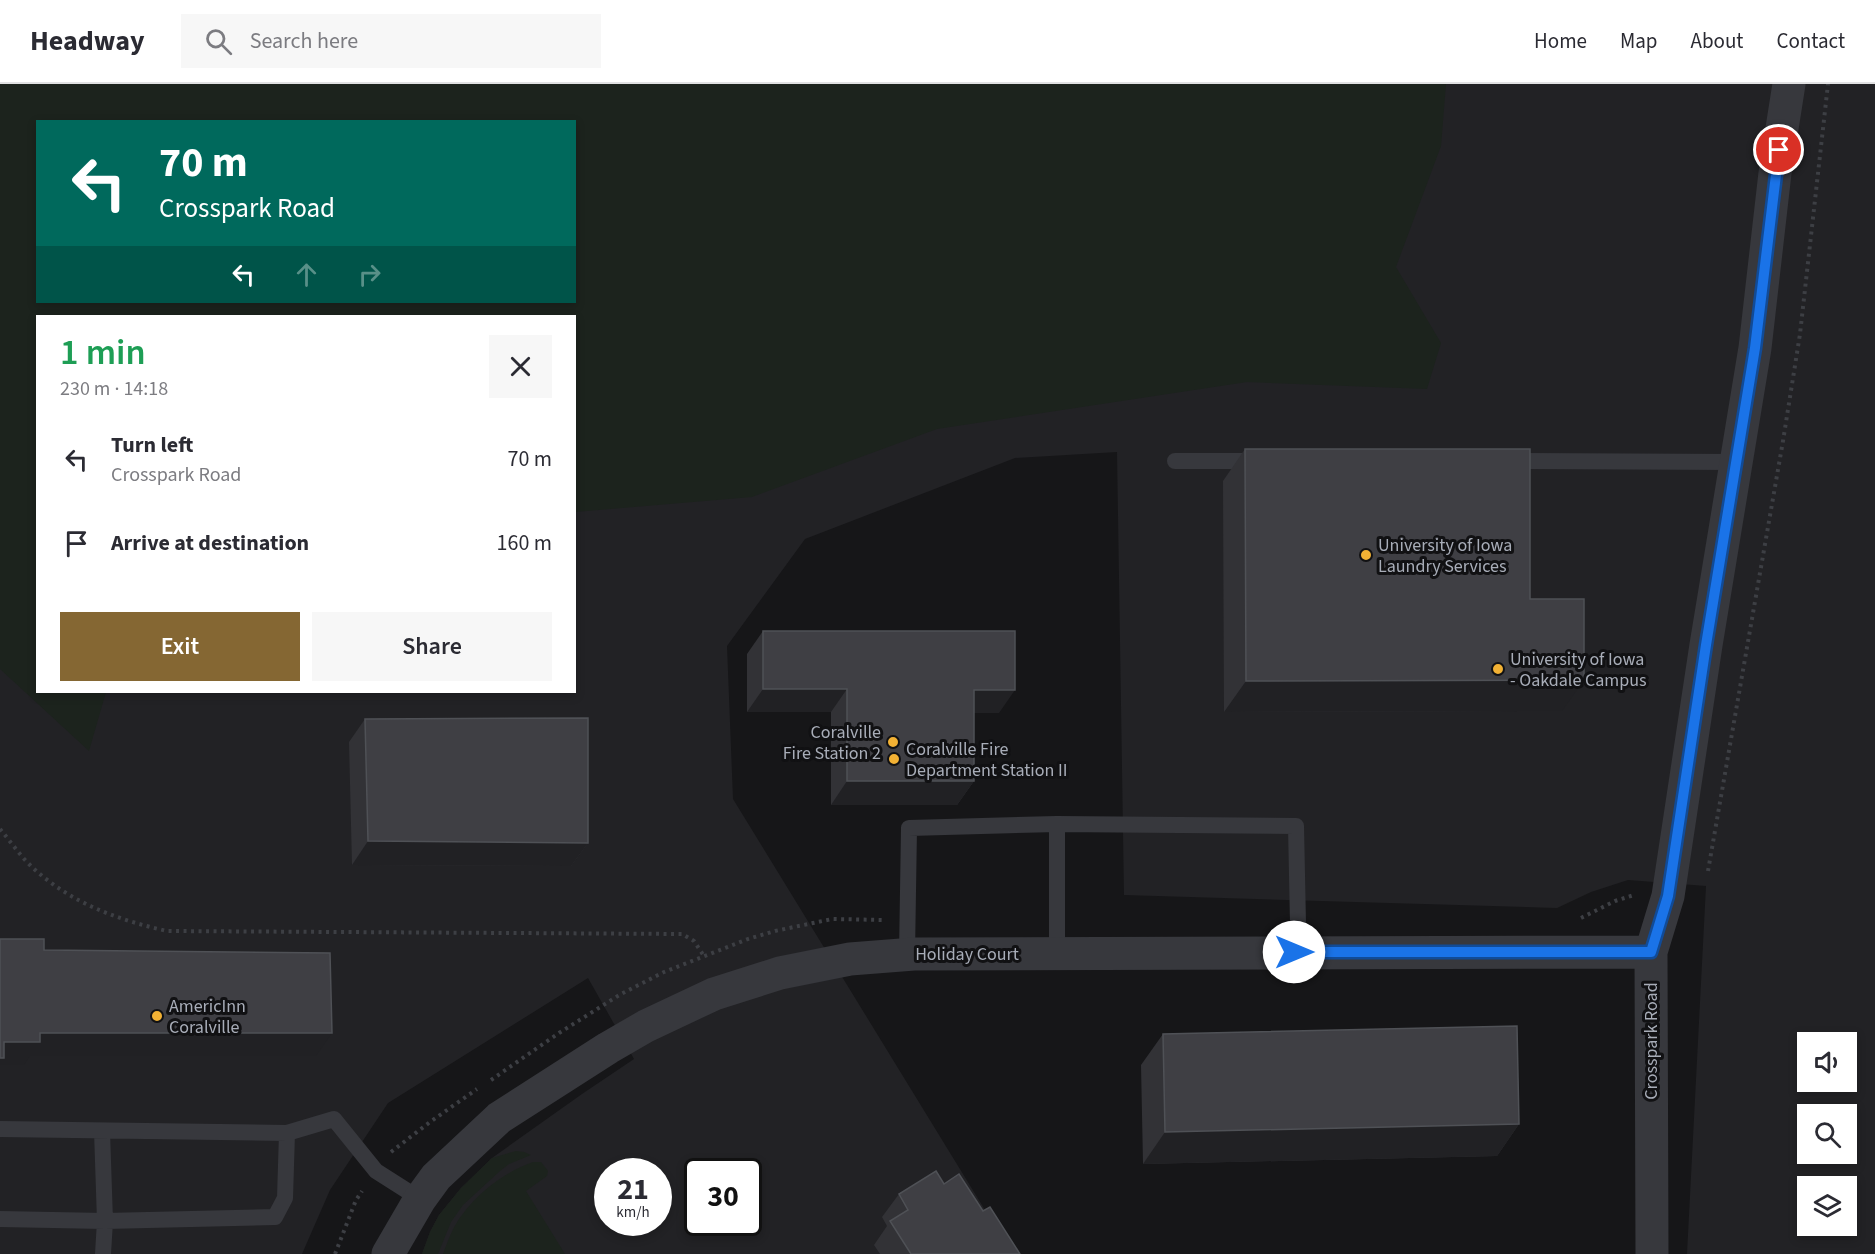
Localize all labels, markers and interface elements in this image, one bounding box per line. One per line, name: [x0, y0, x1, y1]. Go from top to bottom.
search box: [181, 14, 601, 68]
text: Headway: [30, 21, 145, 61]
icon: search: [202, 25, 235, 58]
text: Search here: [250, 25, 358, 57]
text: Home: [1534, 26, 1587, 56]
text: Map: [1620, 26, 1658, 56]
text: About: [1691, 26, 1743, 56]
text: Contact: [1776, 26, 1845, 56]
pin: [1753, 124, 1804, 175]
text: 70 m: [159, 133, 248, 193]
icon: arrive: [1762, 133, 1795, 166]
icon: left: [60, 144, 138, 222]
text: Crosspark Road: [159, 189, 335, 228]
icon: left: [227, 258, 260, 291]
icon: ahead: [290, 258, 323, 291]
icon: right: [353, 258, 386, 291]
text: 1 min: [60, 327, 146, 378]
button: close: [489, 335, 552, 398]
text: 230 m · 14:18: [60, 375, 168, 403]
text: Turn left: [111, 429, 193, 461]
icon: left: [60, 443, 93, 476]
text: 70 m: [507, 443, 552, 475]
text: Crosspark Road: [111, 461, 241, 489]
icon: arrive: [60, 527, 93, 560]
text: Arrive at destination: [111, 527, 309, 559]
text: 160 m: [497, 527, 552, 559]
place label: University of Iowa Laundry Services: [1378, 533, 1512, 579]
marker: University of Iowa Laundry Services: [1359, 548, 1373, 562]
button: Exit: [60, 612, 300, 681]
button: Share: [312, 612, 552, 681]
place label: University of Iowa - Oakdale Campus: [1510, 647, 1647, 693]
marker: University of Iowa - Oakdale Campus: [1491, 662, 1505, 676]
place label: Coralville Fire Station 2: [783, 720, 881, 766]
marker: Coralville Fire Station 2: [886, 735, 900, 749]
place label: Coralville Fire Department Station II: [906, 737, 1067, 783]
marker: Coralville Fire Department Station II: [887, 752, 901, 766]
position arrow: [1262, 920, 1326, 984]
street label: Holiday Court: [915, 942, 1019, 967]
street label: Crosspark Road: [1639, 982, 1664, 1100]
place label: AmericInn Coralville: [169, 994, 246, 1040]
marker: AmericInn Coralville: [150, 1009, 164, 1023]
map controls: [1797, 1032, 1857, 1236]
button: sound: [1797, 1032, 1857, 1092]
button: search: [1797, 1104, 1857, 1164]
speed limit sign: 30: [684, 1158, 762, 1236]
text: 21: [617, 1168, 649, 1211]
button: layers: [1797, 1176, 1857, 1236]
text: km/h: [616, 1202, 650, 1223]

